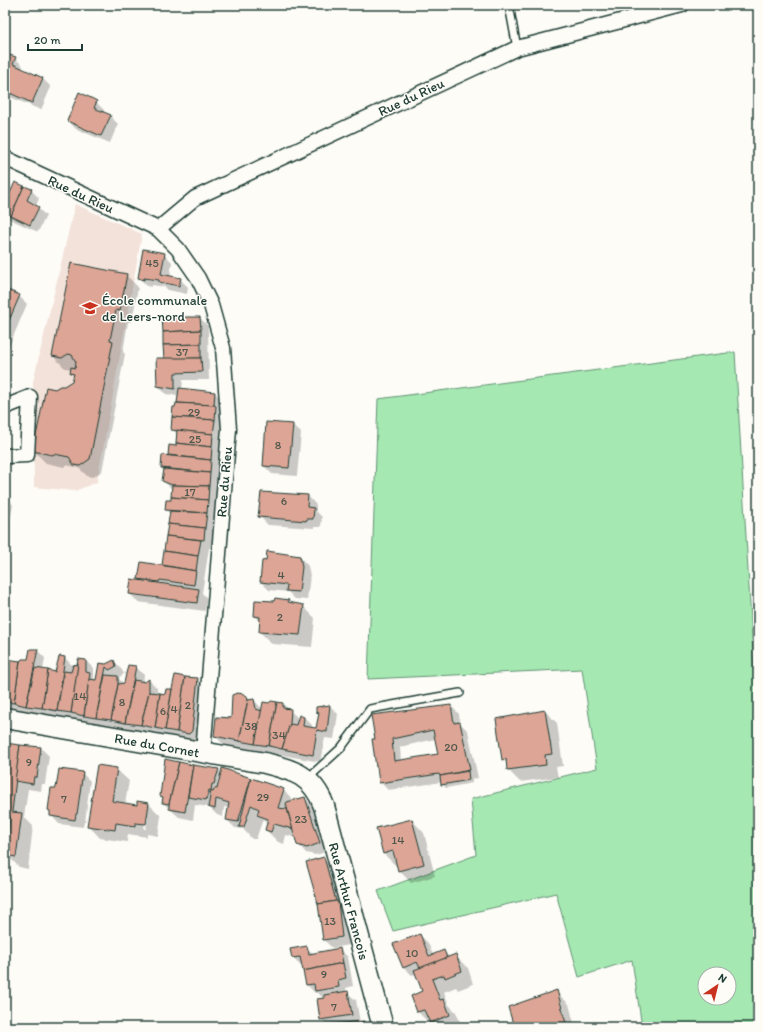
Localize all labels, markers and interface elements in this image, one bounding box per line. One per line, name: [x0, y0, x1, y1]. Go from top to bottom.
scale bar: [28, 26, 82, 52]
text: 20 m: [34, 33, 61, 47]
street label: Rue du Rieu: [375, 75, 447, 120]
street label: Rue du Rieu: [45, 172, 117, 217]
house number: 45: [145, 256, 159, 270]
place label: École communale de Leers-nord: [102, 292, 207, 325]
school or university icon: École communale de Leers-nord: [81, 299, 99, 317]
house number: 37: [176, 345, 188, 359]
house number: 29: [188, 405, 200, 419]
house number: 25: [189, 432, 201, 446]
house number: 8: [275, 438, 282, 452]
street label: Rue du Rieu: [213, 446, 236, 518]
house number: 17: [184, 485, 196, 499]
house number: 6: [281, 494, 287, 508]
house number: 4: [277, 568, 285, 582]
house number: 2: [277, 610, 284, 624]
house number: 14: [74, 689, 86, 703]
house number: 8: [119, 695, 126, 709]
house number: 2: [185, 698, 192, 712]
house number: 4: [170, 702, 178, 716]
house number: 6: [160, 704, 166, 718]
house number: 38: [244, 719, 258, 733]
house number: 34: [272, 728, 286, 742]
street label: Rue du Cornet: [113, 730, 201, 761]
house number: 20: [444, 740, 458, 754]
house number: 9: [26, 755, 32, 769]
house number: 29: [257, 790, 269, 804]
house number: 7: [61, 792, 67, 806]
house number: 23: [295, 812, 308, 826]
house number: 14: [392, 833, 404, 847]
street label: Rue Arthur Francois: [325, 841, 372, 962]
house number: 13: [324, 914, 337, 928]
house number: 10: [406, 946, 418, 960]
north arrow: [697, 966, 737, 1006]
house number: 9: [321, 967, 327, 981]
text: N: [716, 971, 729, 986]
house number: 7: [331, 1000, 337, 1014]

